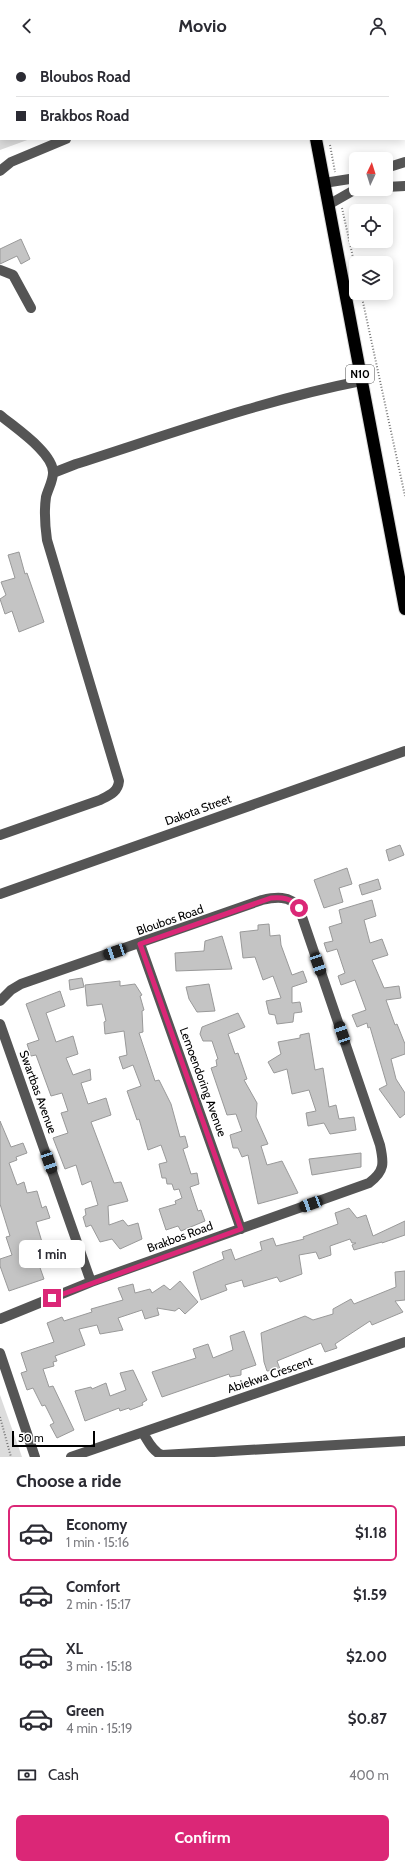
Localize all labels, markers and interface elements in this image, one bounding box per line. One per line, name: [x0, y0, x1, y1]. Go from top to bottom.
icon: back: [16, 15, 38, 37]
text: Movio: [178, 15, 227, 37]
icon: person: [367, 15, 389, 37]
text: Bloubos Road: [40, 68, 131, 86]
text: Brakbos Road: [40, 107, 129, 125]
north arrow: [349, 152, 393, 196]
map controls: [349, 152, 393, 300]
button: locate: [349, 204, 393, 248]
button: layers: [349, 256, 393, 300]
road number: N10: [346, 365, 374, 383]
street label: Dakota Street: [163, 791, 233, 828]
route start: [290, 899, 308, 917]
street label: Bloubos Road: [134, 901, 205, 938]
car: [102, 942, 128, 962]
car: [308, 951, 328, 977]
car: [332, 1020, 352, 1046]
street label: Lemoendoring Avenue: [177, 1025, 230, 1138]
street label: Swartbas Avenue: [16, 1048, 60, 1135]
car: [39, 1149, 59, 1175]
car: [298, 1194, 324, 1214]
street label: Brakbos Road: [145, 1218, 215, 1255]
callout: 1 min: [19, 1240, 85, 1268]
text: 1 min: [37, 1246, 67, 1262]
route end: [43, 1289, 61, 1307]
street label: Abiekwa Crescent: [225, 1353, 315, 1396]
scale bar: [12, 1429, 95, 1448]
text: 50 m: [18, 1431, 44, 1445]
text: Choose a ride: [16, 1470, 121, 1492]
icon: car: [18, 1515, 54, 1551]
text: Economy: [66, 1516, 127, 1534]
text: $1.18: [355, 1524, 387, 1542]
text: 1 min · 15:16: [66, 1534, 129, 1550]
icon: car: [18, 1577, 54, 1613]
text: Comfort: [66, 1578, 120, 1596]
text: $1.59: [353, 1586, 387, 1604]
text: 2 min · 15:17: [66, 1596, 131, 1612]
icon: car: [18, 1639, 54, 1675]
text: XL: [66, 1640, 83, 1658]
text: $2.00: [346, 1648, 387, 1666]
text: 3 min · 15:18: [66, 1658, 132, 1674]
icon: car: [18, 1701, 54, 1737]
text: Green: [66, 1702, 104, 1720]
text: $0.87: [348, 1710, 387, 1728]
text: 4 min · 15:19: [66, 1720, 132, 1736]
icon: cash: [16, 1764, 38, 1786]
text: Cash: [48, 1766, 79, 1784]
text: 400 m: [349, 1767, 389, 1783]
button: Confirm: [16, 1815, 389, 1861]

